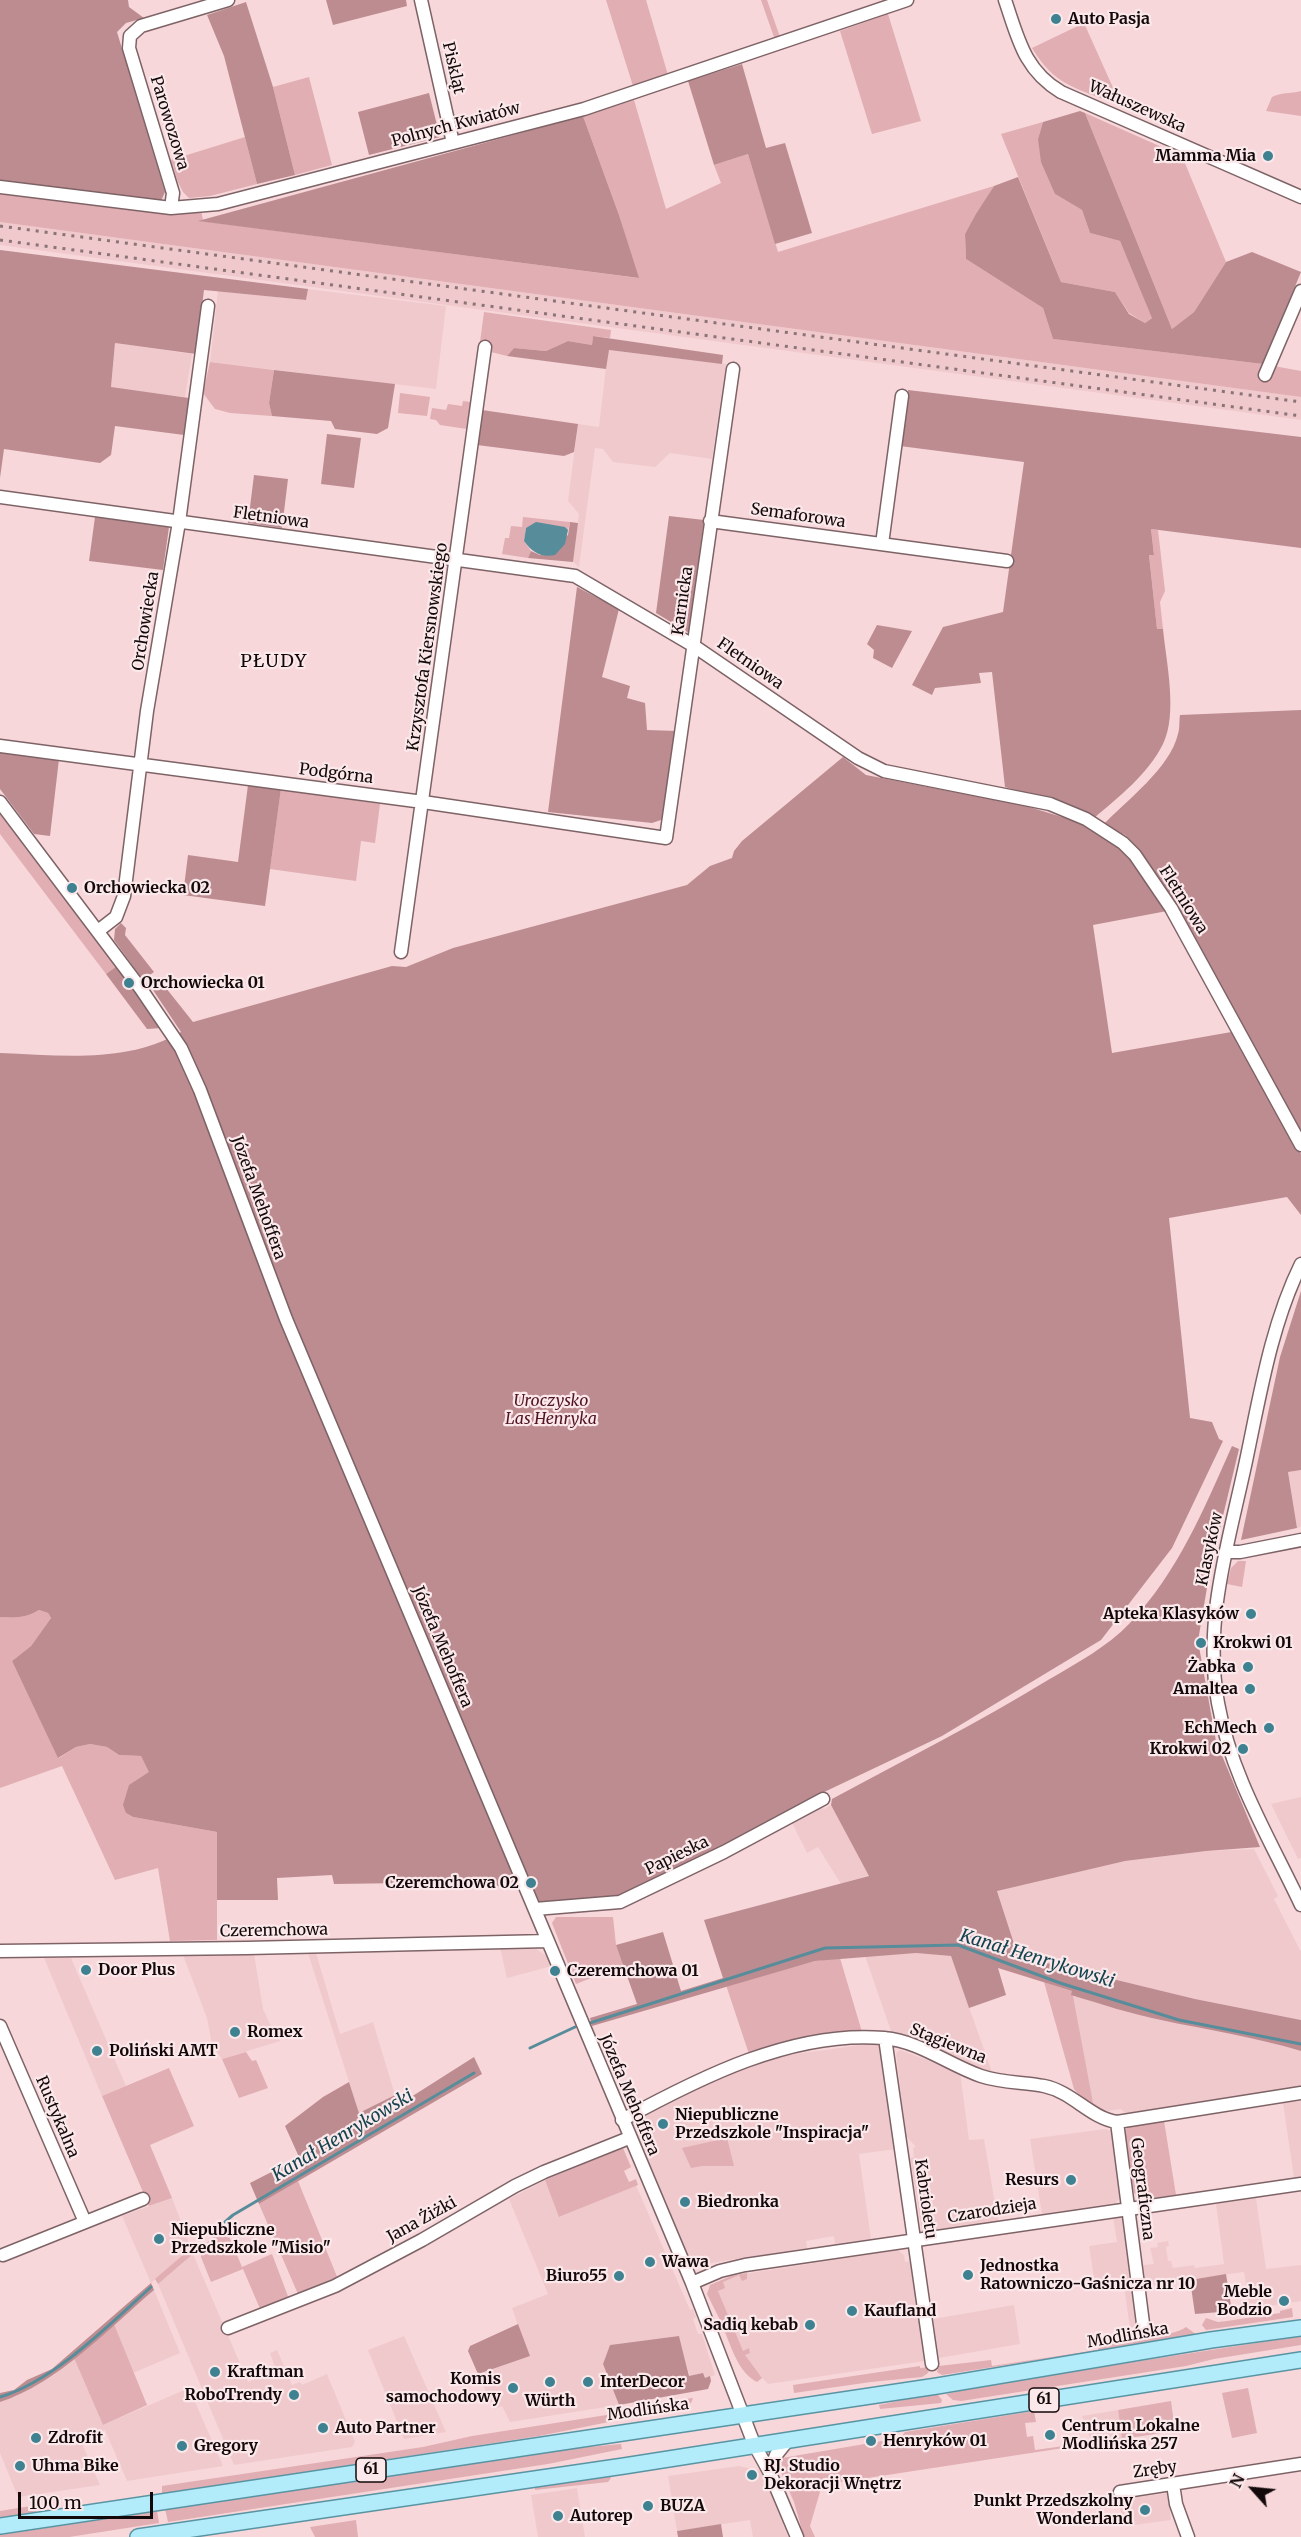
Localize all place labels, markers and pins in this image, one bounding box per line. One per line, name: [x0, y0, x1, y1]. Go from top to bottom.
place label: Auto Pasja: [1068, 9, 1150, 29]
marker: Auto Pasja: [1049, 12, 1063, 26]
place label: Mamma Mia: [1155, 146, 1256, 166]
marker: Mamma Mia: [1261, 149, 1275, 163]
place label: Orchowiecka 02: [84, 878, 210, 898]
marker: Orchowiecka 02: [65, 881, 79, 895]
place label: Orchowiecka 01: [141, 973, 265, 993]
marker: Orchowiecka 01: [122, 976, 136, 990]
place label: Apteka Klasyków: [1103, 1604, 1239, 1624]
marker: Apteka Klasyków: [1244, 1607, 1258, 1621]
place label: Krokwi 01: [1213, 1633, 1292, 1653]
marker: Krokwi 01: [1194, 1636, 1208, 1650]
place label: Żabka: [1188, 1657, 1236, 1677]
marker: Żabka: [1241, 1660, 1255, 1674]
place label: Amaltea: [1173, 1679, 1238, 1699]
marker: Amaltea: [1243, 1682, 1257, 1696]
place label: EchMech: [1184, 1718, 1257, 1738]
marker: EchMech: [1262, 1721, 1276, 1735]
place label: Krokwi 02: [1149, 1739, 1231, 1759]
marker: Krokwi 02: [1236, 1742, 1250, 1756]
place label: Czeremchowa 02: [385, 1873, 519, 1893]
marker: Czeremchowa 02: [524, 1876, 538, 1890]
place label: Door Plus: [98, 1960, 175, 1980]
place label: Czeremchowa 01: [567, 1961, 699, 1981]
marker: Door Plus: [79, 1963, 93, 1977]
marker: Czeremchowa 01: [548, 1964, 562, 1978]
place label: Romex: [247, 2022, 303, 2042]
marker: Romex: [228, 2025, 242, 2039]
place label: Poliński AMT: [109, 2041, 218, 2061]
marker: Poliński AMT: [90, 2044, 104, 2058]
place label: Niepubliczne Przedszkole "Inspiracja": [675, 2105, 869, 2143]
marker: Niepubliczne Przedszkole "Inspiracja": [656, 2117, 670, 2131]
place label: Resurs: [1005, 2170, 1059, 2190]
marker: Resurs: [1064, 2173, 1078, 2187]
place label: Biedronka: [697, 2192, 779, 2212]
marker: Biedronka: [678, 2195, 692, 2209]
place label: Niepubliczne Przedszkole "Misio": [171, 2220, 331, 2258]
marker: Niepubliczne Przedszkole "Misio": [152, 2232, 166, 2246]
place label: Wawa: [662, 2252, 709, 2272]
marker: Wawa: [643, 2255, 657, 2269]
place label: Jednostka Ratowniczo-Gaśnicza nr 10: [980, 2256, 1195, 2294]
place label: Biuro55: [546, 2266, 607, 2286]
marker: Jednostka Ratowniczo-Gaśnicza nr 10: [961, 2268, 975, 2282]
marker: Biuro55: [612, 2269, 626, 2283]
place label: Meble Bodzio: [1217, 2282, 1272, 2320]
marker: Meble Bodzio: [1277, 2294, 1291, 2308]
place label: Kaufland: [864, 2301, 936, 2321]
marker: Kaufland: [845, 2304, 859, 2318]
place label: Sadiq kebab: [703, 2315, 798, 2335]
marker: Sadiq kebab: [803, 2318, 817, 2332]
place label: Kraftman: [227, 2362, 304, 2382]
marker: Kraftman: [208, 2365, 222, 2379]
place label: Komis samochodowy: [386, 2369, 501, 2407]
place label: InterDecor: [600, 2372, 685, 2392]
marker: Würth: [543, 2375, 557, 2389]
marker: InterDecor: [581, 2375, 595, 2389]
marker: Komis samochodowy: [506, 2381, 520, 2395]
place label: RoboTrendy: [184, 2385, 282, 2405]
marker: RoboTrendy: [287, 2388, 301, 2402]
place label: Würth: [525, 2391, 575, 2411]
place label: Centrum Lokalne Modlińska 257: [1062, 2416, 1200, 2454]
place label: Auto Partner: [335, 2418, 436, 2438]
marker: Auto Partner: [316, 2421, 330, 2435]
place label: Zdrofit: [48, 2428, 103, 2448]
marker: Centrum Lokalne Modlińska 257: [1043, 2428, 1057, 2442]
marker: Zdrofit: [29, 2431, 43, 2445]
place label: Henryków 01: [883, 2431, 987, 2451]
marker: Henryków 01: [864, 2434, 878, 2448]
place label: Gregory: [194, 2436, 258, 2456]
marker: Gregory: [175, 2439, 189, 2453]
place label: Uhma Bike: [32, 2456, 119, 2476]
place label: RJ. Studio Dekoracji Wnętrz: [764, 2456, 901, 2494]
marker: Uhma Bike: [13, 2459, 27, 2473]
marker: RJ. Studio Dekoracji Wnętrz: [745, 2468, 759, 2482]
place label: Punkt Przedszkolny Wonderland: [973, 2491, 1133, 2529]
place label: BUZA: [660, 2496, 705, 2516]
marker: BUZA: [641, 2499, 655, 2513]
marker: Punkt Przedszkolny Wonderland: [1138, 2503, 1152, 2517]
place label: Autorep: [570, 2506, 633, 2526]
marker: Autorep: [551, 2509, 565, 2523]

